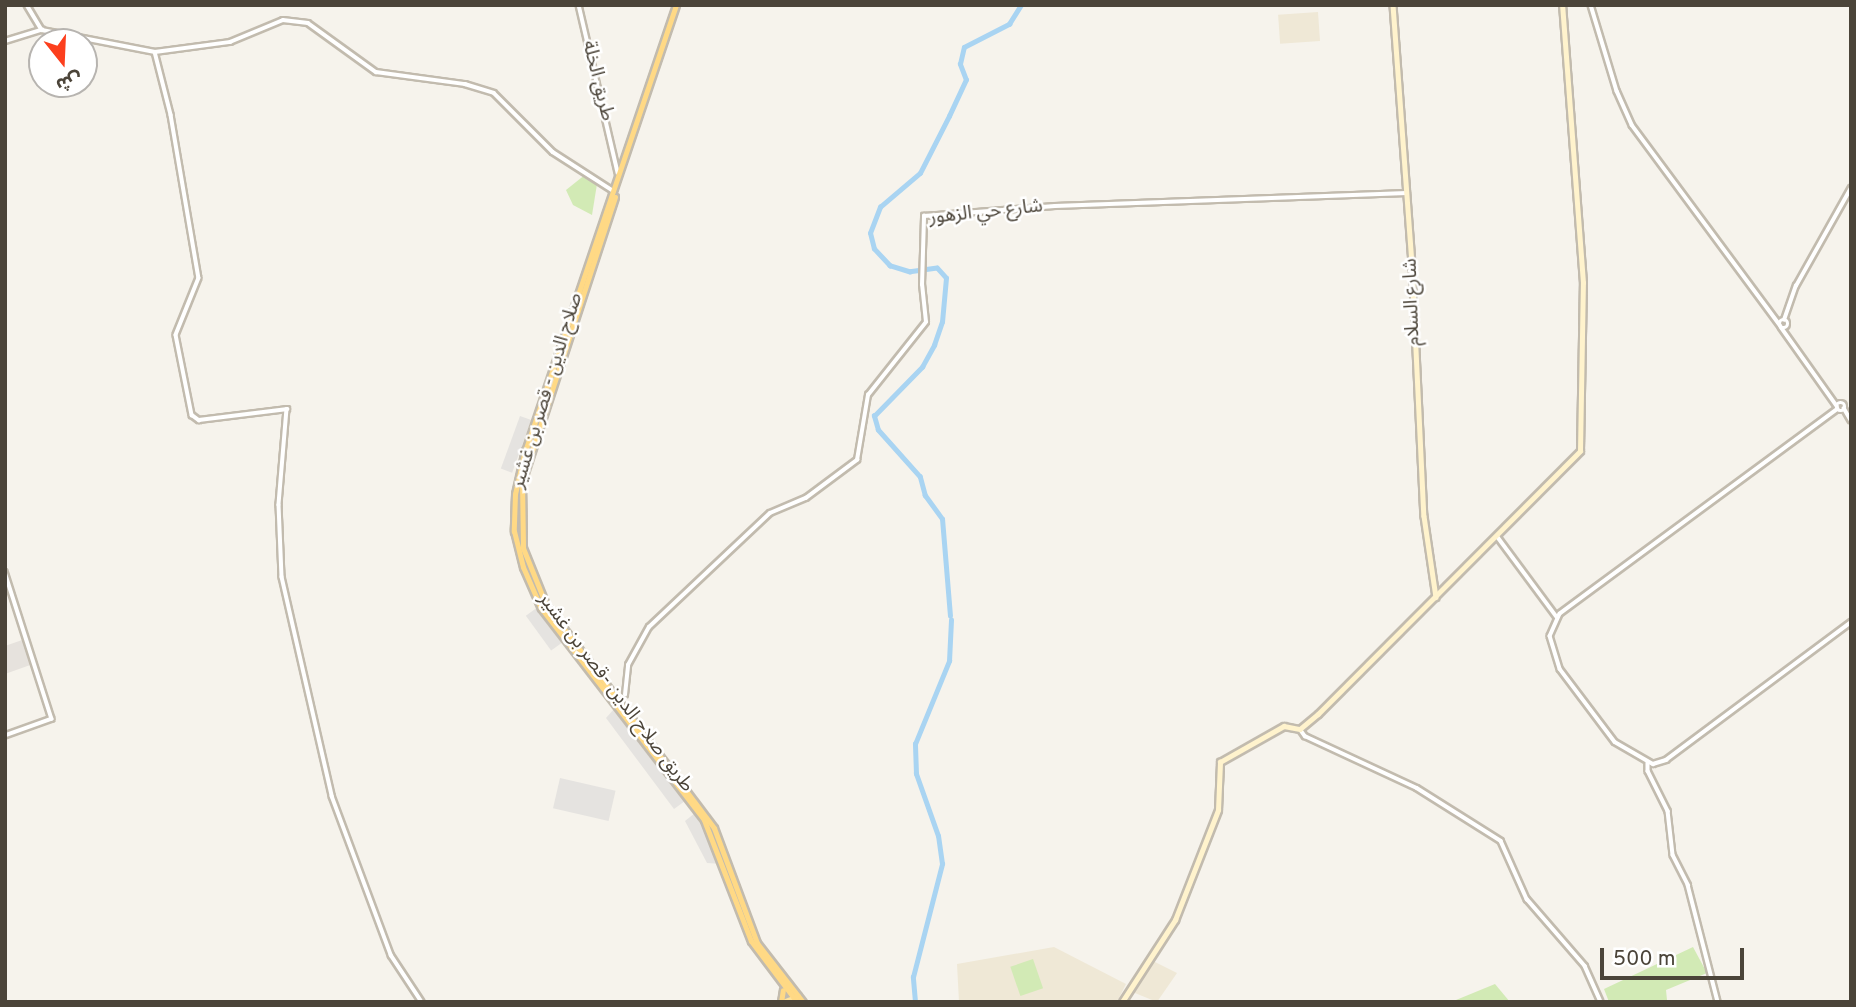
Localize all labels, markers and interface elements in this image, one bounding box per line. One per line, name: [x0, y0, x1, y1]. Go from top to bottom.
north arrow: [28, 28, 98, 98]
street label: طريق الخلة: [576, 39, 618, 123]
text: ش: [53, 66, 85, 97]
street label: شارع حي الزهور: [928, 196, 1044, 230]
street label: شارع السلام: [1400, 258, 1426, 346]
street label: صلاح الدين - قصر بن غشير: [507, 291, 589, 491]
street label: طريق صلاح الدين -قصر بن غشير: [533, 589, 697, 797]
scale bar: [1604, 934, 1748, 978]
text: 500 m: [1613, 946, 1676, 973]

